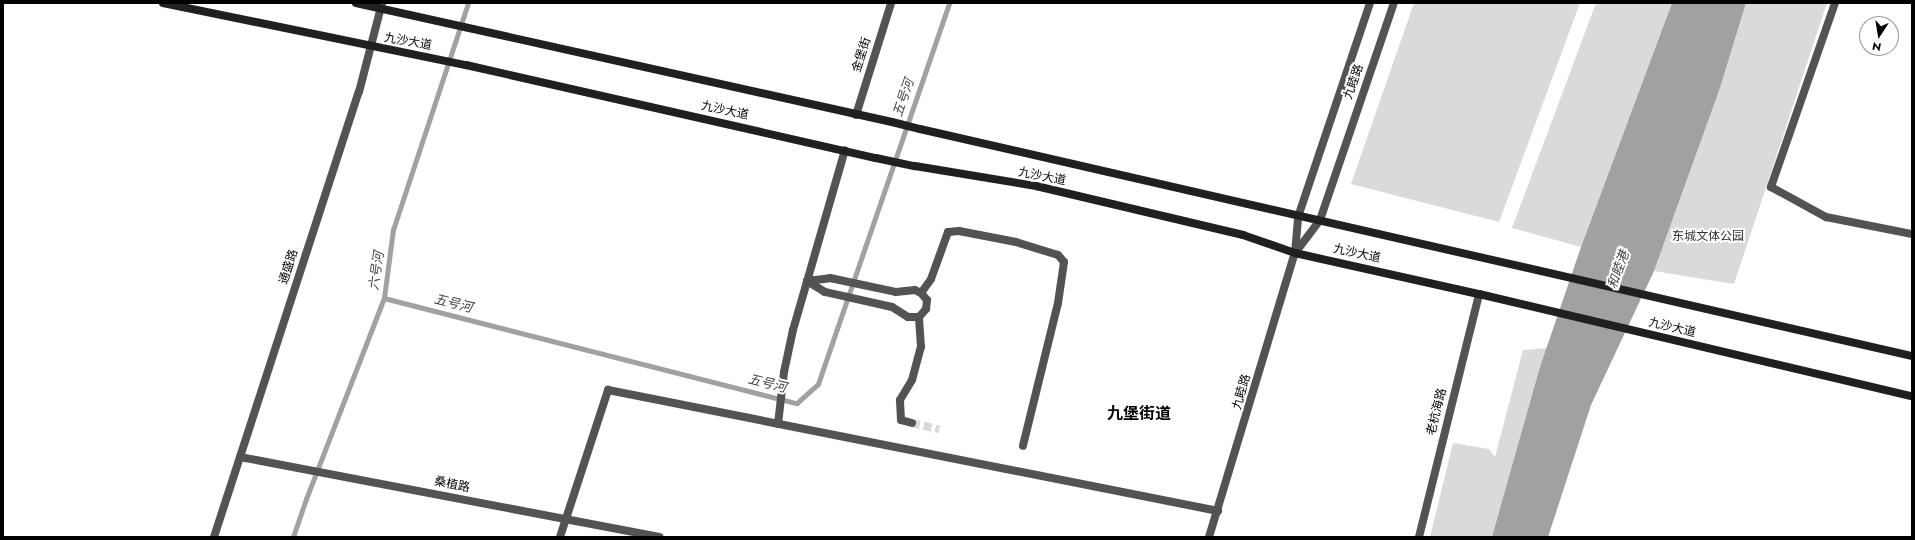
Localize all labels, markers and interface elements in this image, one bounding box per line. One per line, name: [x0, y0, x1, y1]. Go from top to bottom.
north arrow: [1859, 16, 1899, 56]
street label: 九沙大道: [383, 31, 433, 53]
street label: 金堡街: [850, 36, 874, 74]
text: N: [1871, 38, 1883, 55]
street label: 九睦路: [1341, 63, 1367, 101]
water label: 五号河: [890, 77, 918, 119]
street label: 九沙大道: [700, 99, 750, 123]
street label: 九沙大道: [1017, 165, 1067, 189]
park label: 东城文体公园: [1672, 230, 1744, 244]
street label: 九沙大道: [1332, 242, 1382, 266]
street label: 通盛路: [277, 248, 301, 286]
water label: 和睦港: [1605, 249, 1633, 291]
water label: 六号河: [367, 251, 387, 291]
water label: 五号河: [432, 292, 474, 316]
street label: 九沙大道: [1647, 316, 1697, 340]
water label: 五号河: [746, 372, 788, 396]
street label: 九睦路: [1230, 373, 1254, 411]
street label: 老杭海路: [1424, 387, 1450, 437]
district label: 九堡街道: [1107, 404, 1171, 424]
street label: 桑植路: [433, 474, 471, 496]

